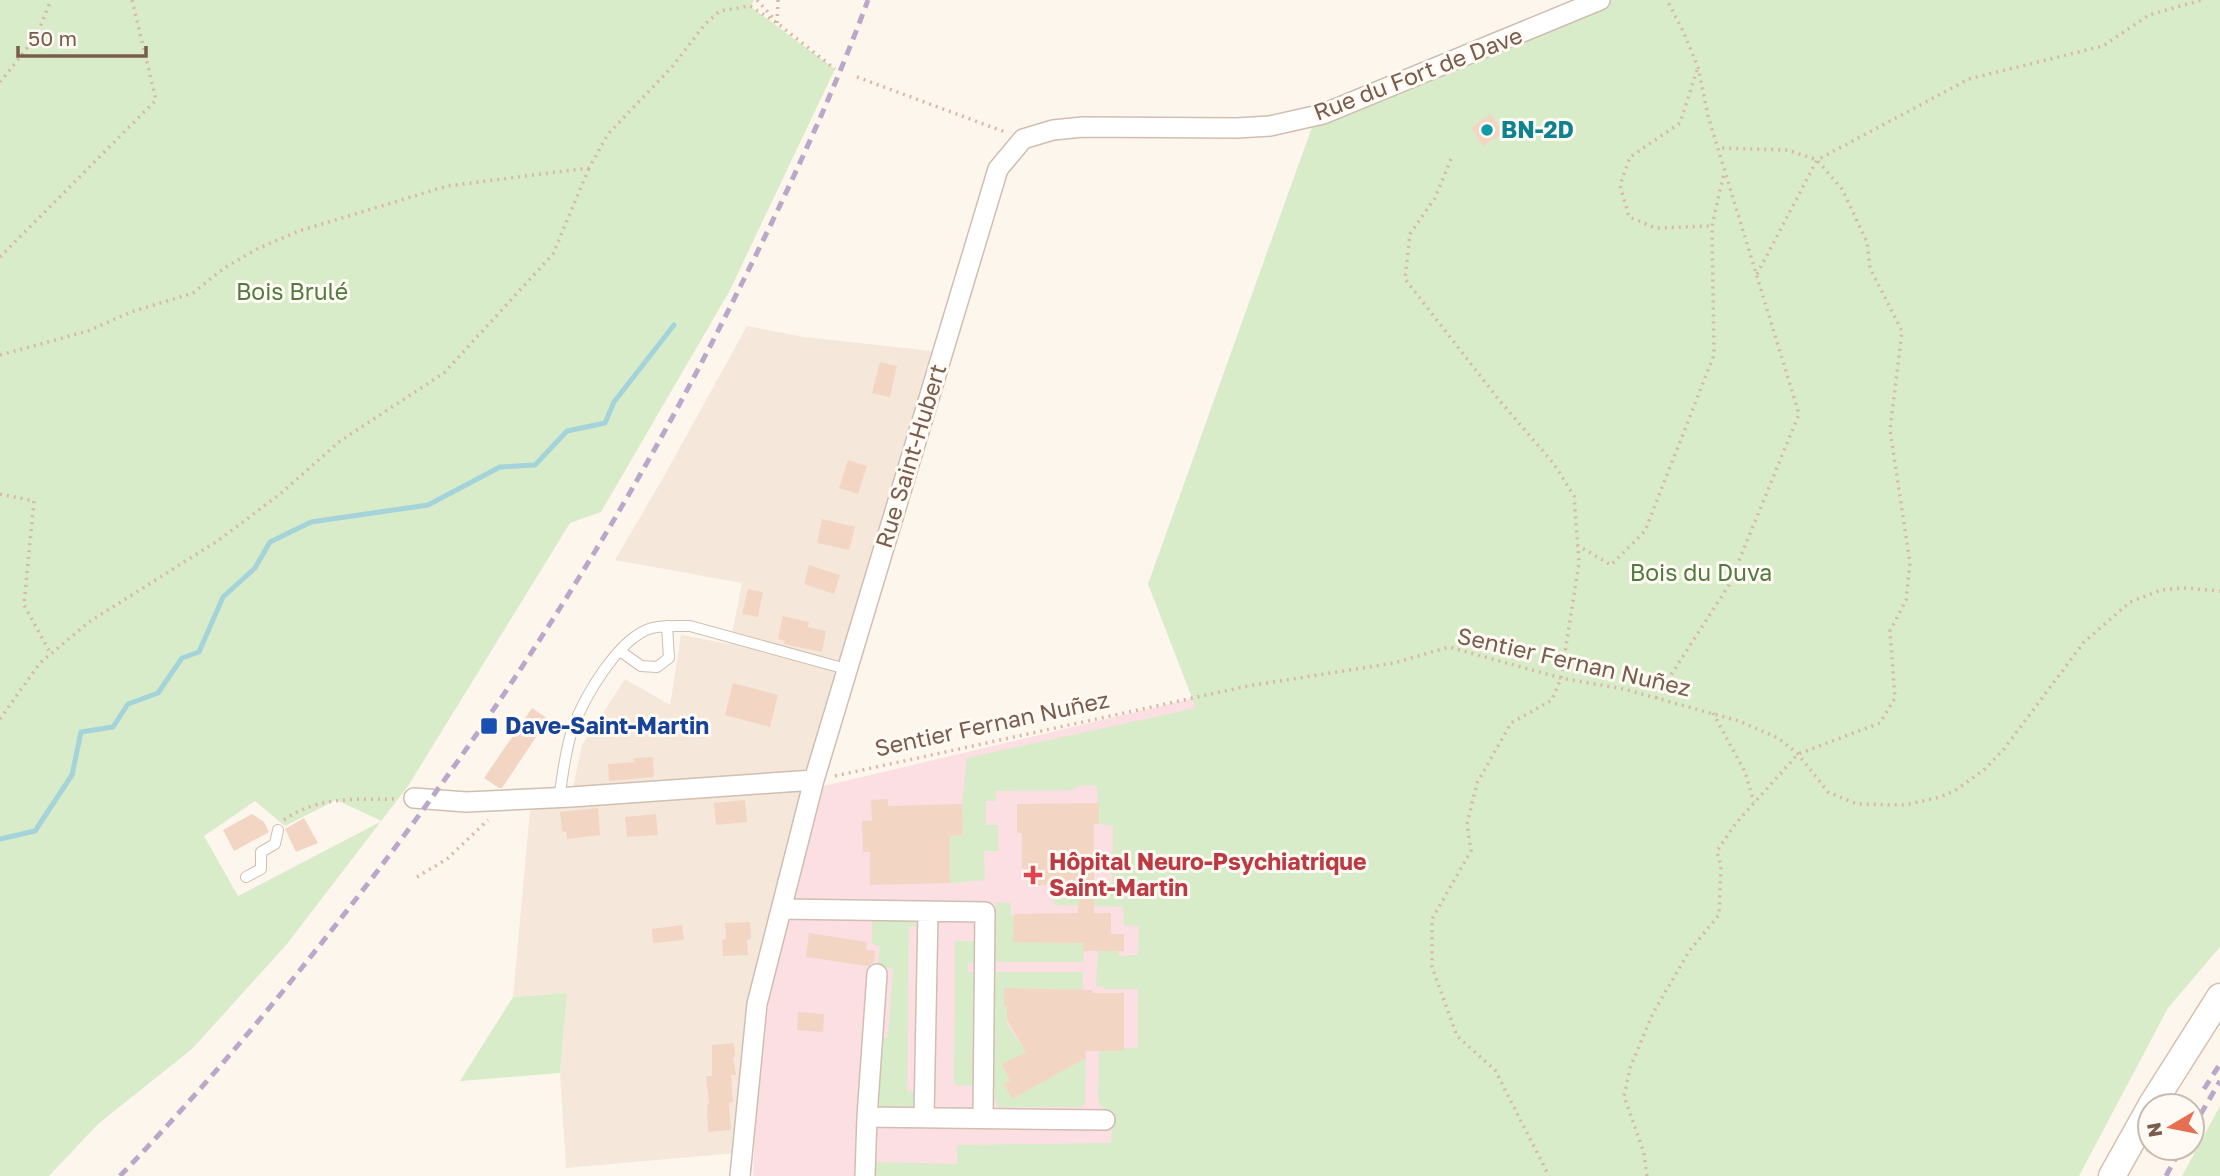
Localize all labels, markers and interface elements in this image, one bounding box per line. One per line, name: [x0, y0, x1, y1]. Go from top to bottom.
scale bar: [18, 14, 145, 58]
street label: Rue du Fort de Dave: [1309, 20, 1526, 126]
text: 50 m: [28, 25, 77, 51]
place label: BN-2D: [1501, 115, 1574, 143]
marker: BN-2D: [1479, 122, 1495, 138]
park label: Bois Brulé: [236, 277, 348, 305]
street label: Rue Saint-Hubert: [869, 360, 951, 551]
park label: Bois du Duva: [1630, 558, 1772, 586]
street label: Sentier Fernan Nuñez: [1455, 621, 1694, 702]
street label: Sentier Fernan Nuñez: [872, 685, 1111, 762]
place label: Dave-Saint-Martin: [505, 711, 709, 739]
marker: Dave-Saint-Martin: [479, 716, 499, 736]
place label: Hôpital Neuro-Psychiatrique Saint-Martin: [1049, 847, 1367, 901]
marker: Hôpital Neuro-Psychiatrique Saint-Martin: [1023, 865, 1043, 885]
north arrow: [2136, 1092, 2206, 1162]
text: N: [2141, 1121, 2166, 1139]

